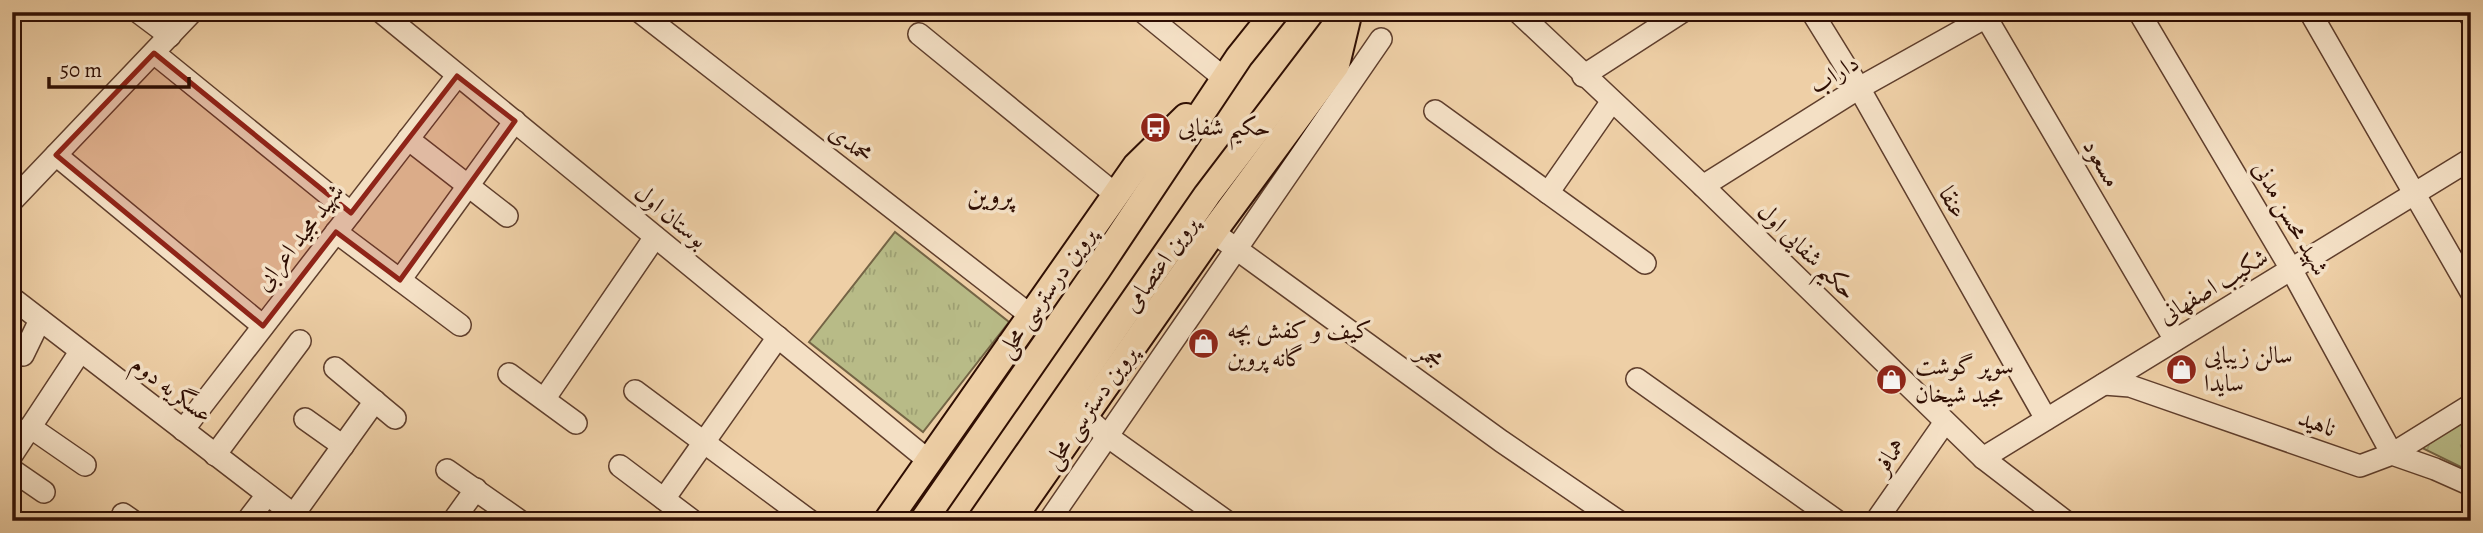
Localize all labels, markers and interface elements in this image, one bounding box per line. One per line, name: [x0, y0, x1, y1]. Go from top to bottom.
scale bar: [49, 46, 189, 90]
street label: داراب: [1803, 47, 1865, 101]
text: 50 m: [60, 56, 102, 84]
bus stop icon: حکیم شفایی: [1138, 110, 1172, 144]
place label: حکیم شفایی: [1178, 111, 1271, 151]
street label: محمدی: [823, 116, 879, 170]
street label: مسعود: [2075, 133, 2129, 193]
street label: شهید محسن مدنی: [2245, 155, 2337, 281]
district label: پروین: [967, 176, 1016, 214]
street label: شهید مجید اعرابی: [247, 177, 352, 298]
street label: بوستان اول: [628, 177, 714, 255]
street label: عنقا: [1931, 180, 1975, 224]
street label: حکیم شفایی اول: [1745, 195, 1864, 312]
street label: پروین اعتصامی: [1115, 207, 1206, 319]
street label: پروین درسترسی محلی: [989, 218, 1105, 364]
street label: شکیب اصفهانی: [2152, 241, 2274, 331]
place label: کیف و کفش بچه گانه پروین: [1227, 314, 1372, 374]
shop icon: کیف و کفش بچه گانه پروین: [1187, 327, 1221, 361]
street label: مجمر: [1408, 334, 1450, 377]
street label: پروین دسترسی محلی: [1036, 337, 1147, 475]
place label: سالن زیبایی سایدا: [2204, 339, 2293, 399]
street label: عسگریه دوم: [122, 348, 219, 434]
place label: سوپر گوشت مجید شیخان: [1915, 350, 2014, 410]
shop icon: سالن زیبایی سایدا: [2164, 352, 2198, 386]
shop icon: سوپر گوشت مجید شیخان: [1875, 363, 1909, 397]
street label: ناهید: [2294, 401, 2340, 445]
street label: همافر: [1864, 432, 1913, 483]

